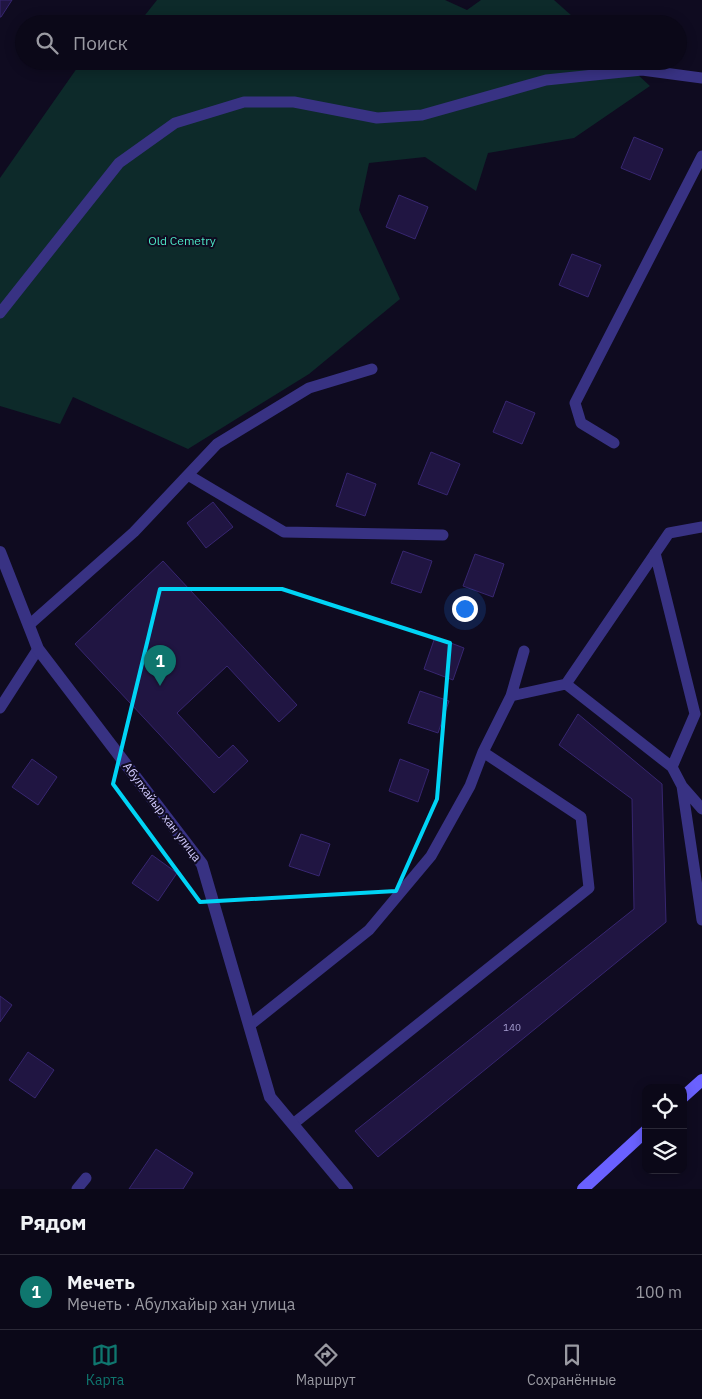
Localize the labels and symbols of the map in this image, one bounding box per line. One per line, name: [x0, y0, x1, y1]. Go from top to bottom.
park label: Old Cemetry: [148, 233, 216, 248]
your location: [452, 596, 478, 622]
pin: 1: [144, 645, 176, 686]
street label: Абулхайыр хан улица: [120, 759, 205, 865]
house number: 140: [503, 1021, 521, 1034]

